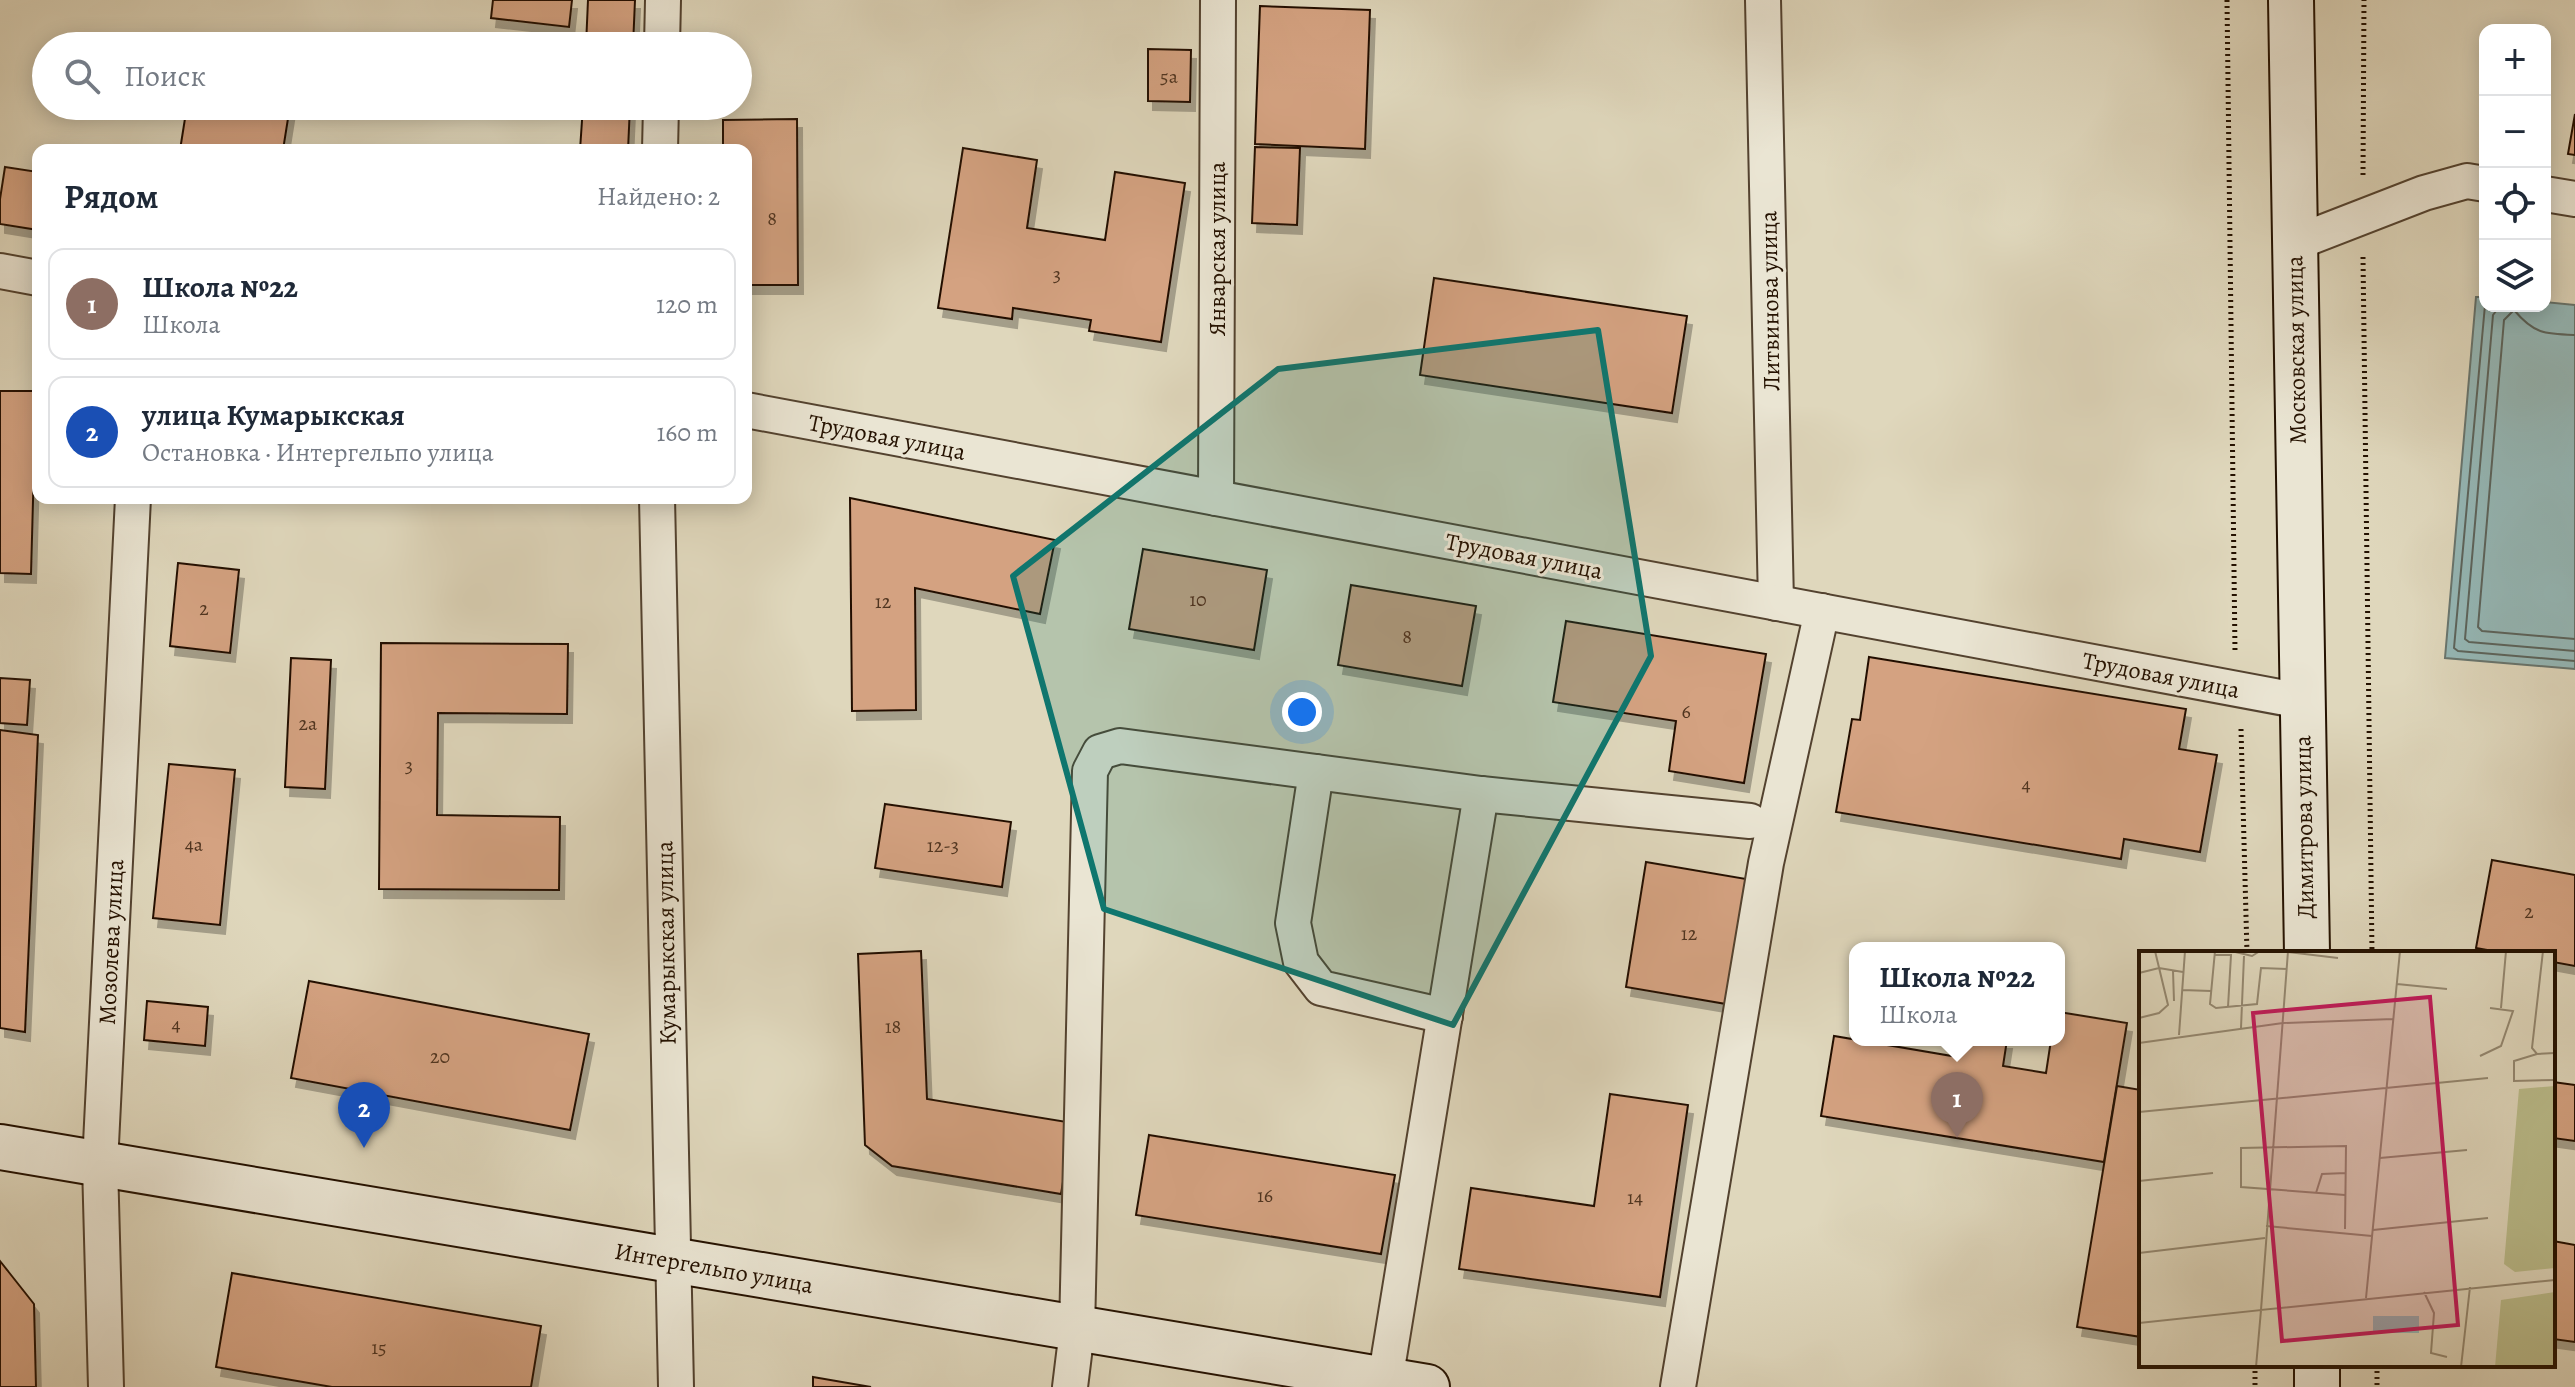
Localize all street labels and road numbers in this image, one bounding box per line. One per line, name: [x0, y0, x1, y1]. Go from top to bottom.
street label: Январская улица: [1201, 162, 1233, 336]
street label: Литвинова улица: [1752, 211, 1788, 391]
street label: Московская улица: [2278, 255, 2314, 445]
street label: Трудовая улица: [806, 406, 968, 468]
street label: Трудовая улица: [1443, 525, 1605, 587]
street label: Трудовая улица: [2080, 644, 2242, 706]
street label: Димитрова улица: [2286, 735, 2322, 919]
street label: Кумарыкская улица: [648, 841, 684, 1045]
street label: Мозолева улица: [91, 858, 131, 1026]
street label: Интергельпо улица: [612, 1235, 816, 1301]

